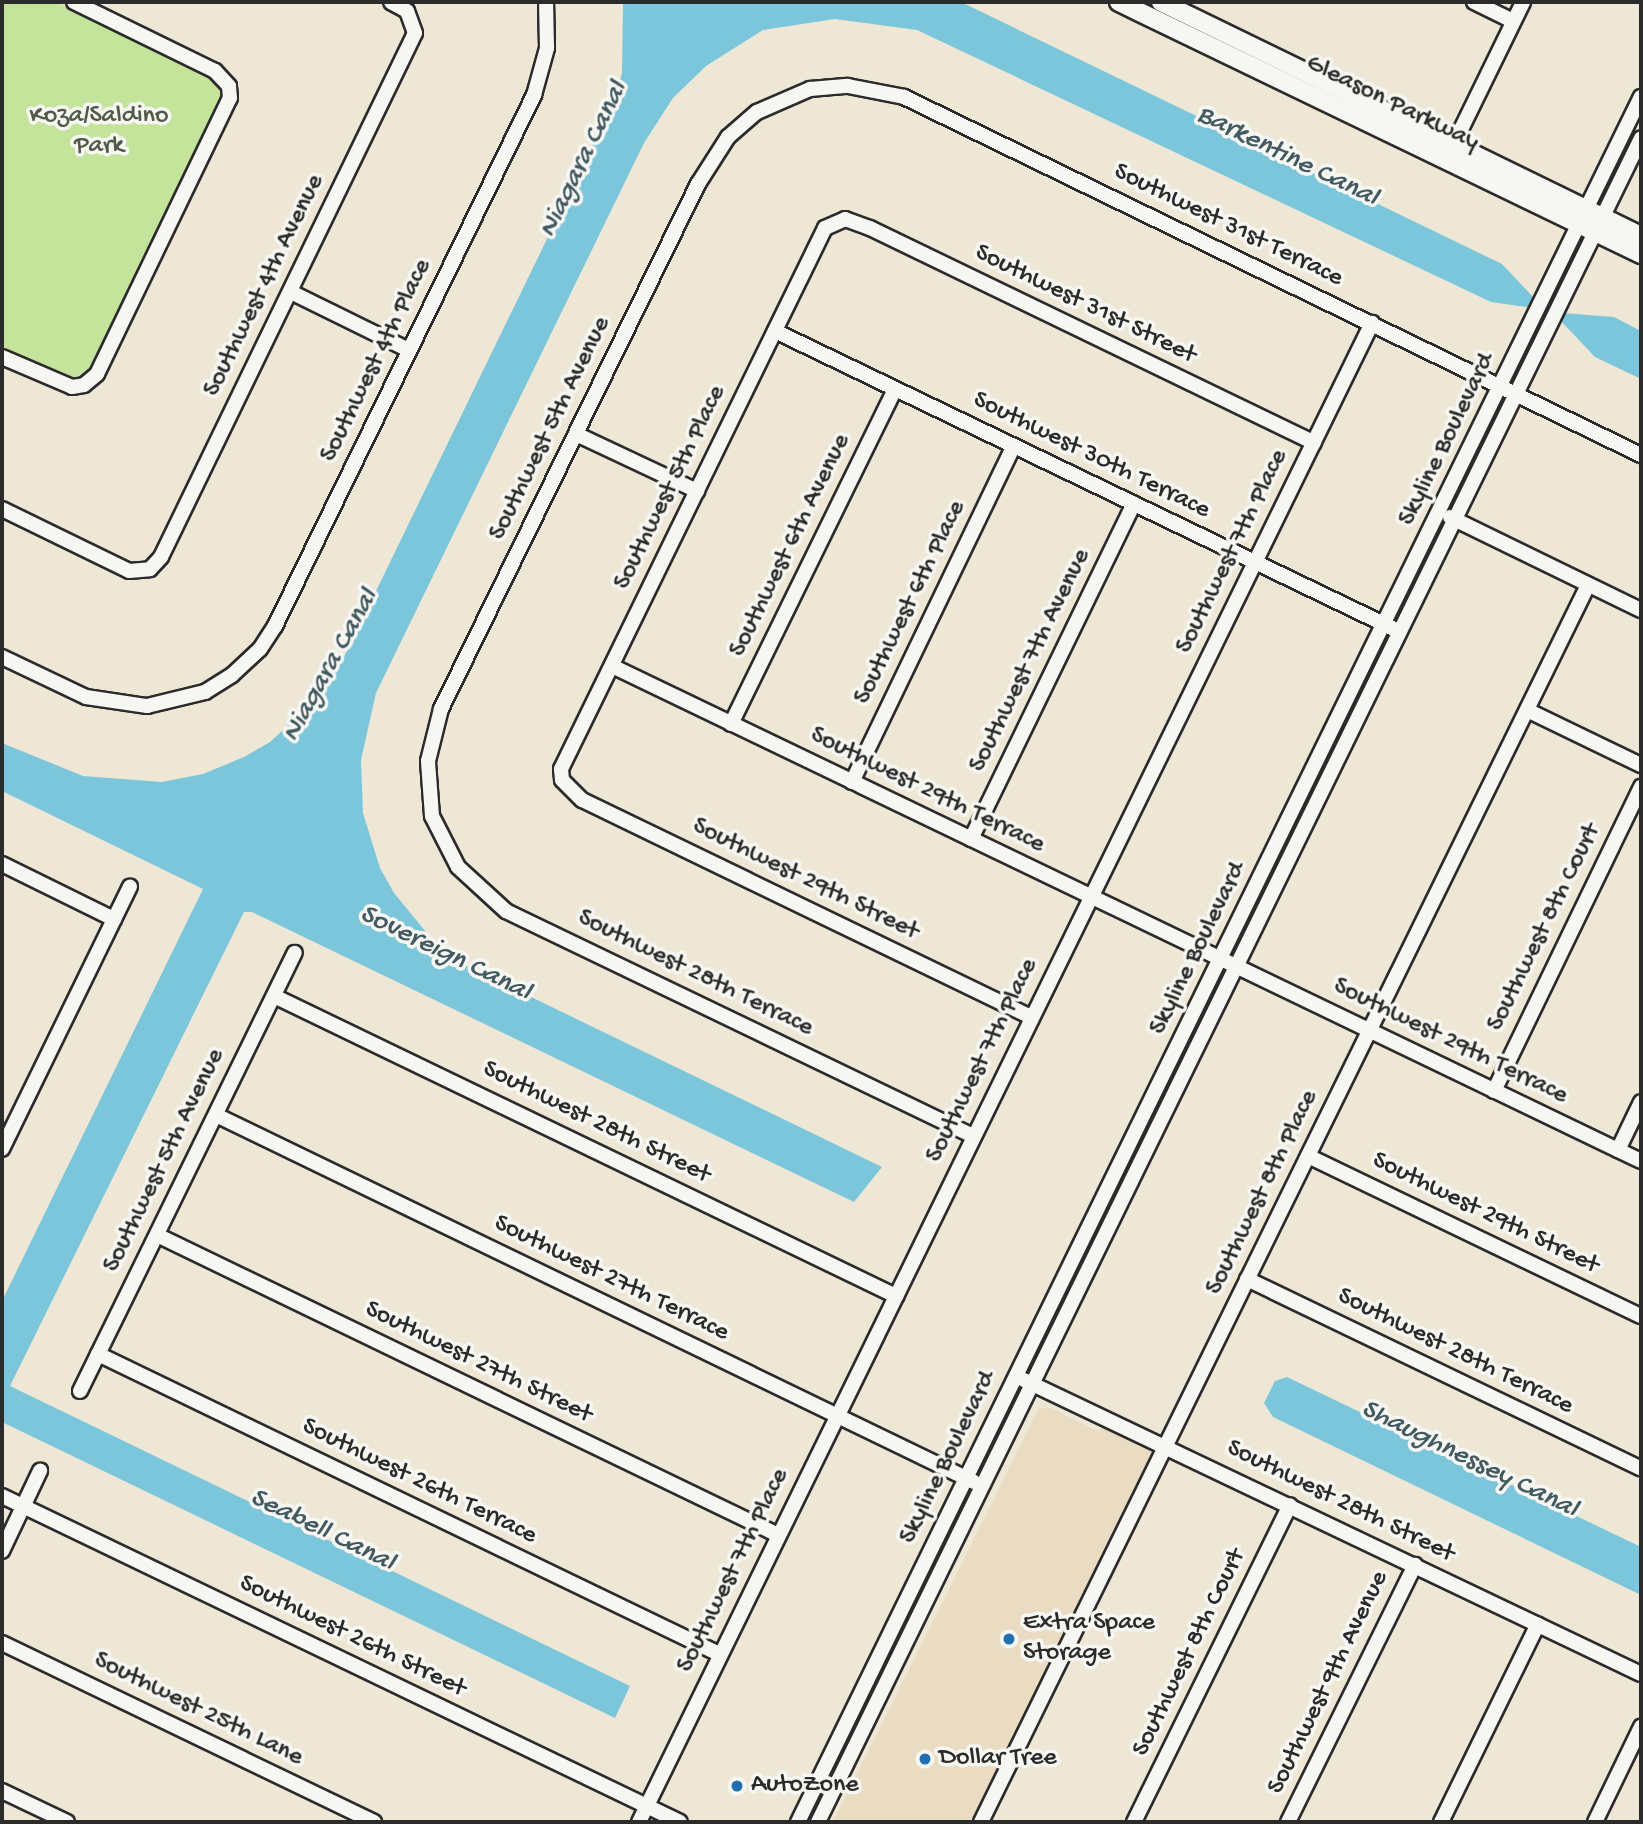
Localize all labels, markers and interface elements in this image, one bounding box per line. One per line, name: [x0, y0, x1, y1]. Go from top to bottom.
street label: Gleason Parkway: [1300, 49, 1484, 159]
water label: Niagara Canal: [532, 77, 636, 243]
water label: Barkentine Canal: [1191, 99, 1383, 215]
park label: Koza/Saldino Park: [30, 101, 168, 162]
street label: Southwest 31st Terrace: [1108, 157, 1348, 295]
street label: Southwest 4th Avenue: [198, 170, 332, 402]
street label: Southwest 31st Street: [969, 238, 1201, 372]
street label: Southwest 4th Place: [314, 254, 440, 468]
street label: Southwest 5th Avenue: [483, 312, 619, 546]
street label: Skyline Boulevard: [1393, 349, 1503, 531]
street label: Southwest 5th Place: [608, 381, 734, 595]
street label: Southwest 30th Terrace: [967, 385, 1215, 527]
street label: Southwest 6th Avenue: [723, 429, 859, 663]
street label: Southwest 7th Place: [1170, 445, 1296, 659]
street label: Southwest 6th Place: [848, 496, 974, 710]
street label: Southwest 7th Avenue: [963, 544, 1099, 778]
water label: Niagara Canal: [275, 584, 387, 748]
street label: Southwest 29th Terrace: [805, 721, 1049, 861]
street label: Southwest 29th Street: [687, 812, 923, 948]
street label: Southwest 8th Court: [1481, 819, 1609, 1037]
street label: Skyline Boulevard: [1144, 858, 1254, 1040]
water label: Sovereign Canal: [354, 898, 536, 1010]
street label: Southwest 28th Terrace: [572, 903, 818, 1045]
street label: Southwest 7th Place: [920, 954, 1046, 1168]
street label: Southwest 29th Terrace: [1328, 972, 1572, 1112]
street label: Southwest 5th Avenue: [97, 1044, 233, 1278]
street label: Southwest 28th Street: [477, 1054, 715, 1192]
street label: Southwest 8th Place: [1200, 1086, 1326, 1300]
street label: Southwest 29th Street: [1367, 1146, 1603, 1282]
street label: Southwest 27th Terrace: [488, 1208, 734, 1350]
street label: Southwest 28th Terrace: [1332, 1281, 1578, 1423]
street label: Southwest 27th Street: [359, 1294, 597, 1432]
street label: Skyline Boulevard: [894, 1367, 1004, 1549]
water label: Shaughnessey Canal: [1355, 1393, 1583, 1527]
street label: Southwest 26th Terrace: [296, 1412, 542, 1552]
street label: Southwest 28th Street: [1221, 1433, 1459, 1571]
street label: Southwest 7th Place: [671, 1464, 797, 1678]
water label: Seabell Canal: [244, 1482, 400, 1580]
street label: Southwest 8th Court: [1126, 1544, 1254, 1762]
street label: Southwest 9th Avenue: [1261, 1566, 1397, 1800]
street label: Southwest 26th Street: [234, 1569, 470, 1705]
place label: Extra Space Storage: [1023, 1608, 1155, 1670]
marker: Extra Space Storage: [1001, 1631, 1017, 1647]
street label: Southwest 25th Lane: [88, 1646, 308, 1774]
place label: Dollar Tree: [939, 1743, 1057, 1775]
marker: Dollar Tree: [917, 1751, 933, 1767]
place label: AutoZone: [751, 1770, 859, 1802]
marker: AutoZone: [729, 1778, 745, 1794]

